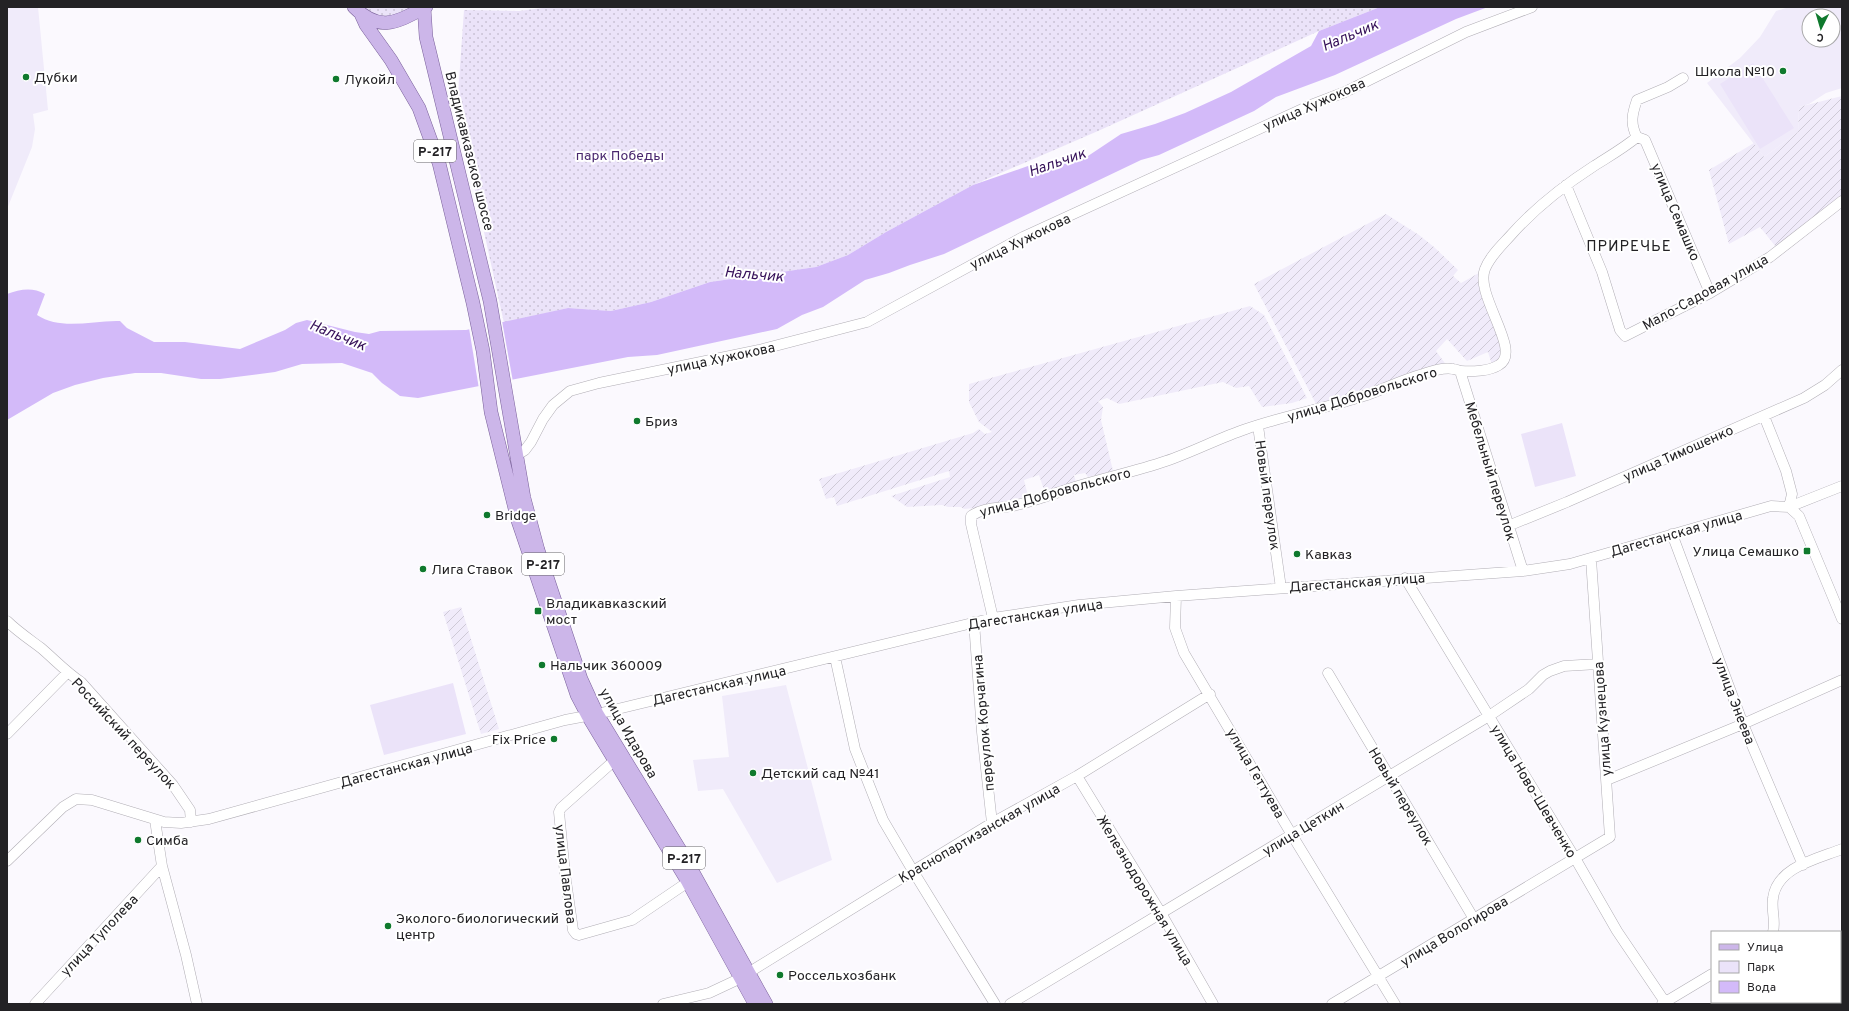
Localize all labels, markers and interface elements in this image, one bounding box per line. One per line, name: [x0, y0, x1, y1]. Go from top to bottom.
north arrow: [1801, 8, 1841, 48]
water label: Нальчик: [1319, 16, 1382, 57]
text: С: [1816, 30, 1824, 44]
place label: Школа №10: [1695, 64, 1775, 81]
marker: Школа №10: [1778, 66, 1788, 76]
place label: Дубки: [34, 70, 78, 87]
street label: Владикавказское шоссе: [440, 70, 497, 233]
marker: Дубки: [21, 72, 31, 82]
place label: Лукойл: [344, 72, 395, 89]
marker: Лукойл: [331, 74, 341, 84]
street label: улица Хужокова: [1261, 75, 1368, 135]
road number: Р-217: [414, 140, 456, 162]
water label: Нальчик: [1026, 145, 1089, 182]
park label: парк Победы: [576, 148, 664, 165]
street label: улица Семашко: [1646, 161, 1703, 264]
street label: улица Хужокова: [968, 211, 1074, 274]
district label: ПРИРЕЧЬЕ: [1586, 238, 1672, 257]
street label: Мало-Садовая улица: [1640, 252, 1772, 335]
water label: Нальчик: [723, 263, 785, 288]
water label: Нальчик: [306, 316, 369, 357]
street label: улица Хужокова: [666, 340, 777, 379]
street label: улица Добровольского: [1286, 364, 1440, 426]
street label: Мебельный переулок: [1460, 400, 1519, 543]
place label: Бриз: [645, 414, 678, 431]
marker: Бриз: [632, 416, 642, 426]
street label: улица Тимошенко: [1621, 422, 1737, 486]
street label: Новый переулок: [1250, 439, 1283, 551]
street label: улица Добровольского: [978, 465, 1133, 522]
street label: Дагестанская улица: [1608, 507, 1744, 561]
place label: Bridge: [495, 508, 536, 525]
marker: Bridge: [482, 510, 492, 520]
place label: Улица Семашко: [1693, 544, 1799, 561]
marker: Улица Семашко: [1802, 546, 1812, 556]
place label: Кавказ: [1305, 547, 1352, 564]
marker: Кавказ: [1292, 549, 1302, 559]
road number: Р-217: [522, 553, 564, 575]
place label: Лига Ставок: [431, 562, 513, 579]
marker: Лига Ставок: [418, 564, 428, 574]
street label: Дагестанская улица: [1288, 570, 1426, 597]
place label: Владикавказский мост: [546, 596, 667, 629]
street label: Дагестанская улица: [966, 596, 1104, 635]
marker: Владикавказский мост: [533, 606, 543, 616]
street label: переулок Корчагина: [970, 654, 999, 792]
street label: улица Энеева: [1709, 656, 1758, 747]
place label: Нальчик 360009: [550, 658, 662, 675]
marker: Нальчик 360009: [537, 660, 547, 670]
street label: улица Кузнецова: [1591, 661, 1616, 777]
street label: Дагестанская улица: [651, 663, 788, 710]
street label: Российский переулок: [67, 675, 179, 793]
street label: улица Идарова: [595, 686, 660, 782]
street label: улица Ново-Шевченко: [1486, 722, 1579, 862]
street label: улица Геттуева: [1222, 726, 1287, 822]
place label: Fix Price: [492, 732, 546, 749]
marker: Fix Price: [549, 734, 559, 744]
street label: Дагестанская улица: [338, 741, 475, 792]
street label: Новый переулок: [1364, 745, 1436, 849]
place label: Детский сад №41: [761, 766, 879, 783]
marker: Детский сад №41: [748, 768, 758, 778]
street label: Краснопартизанская улица: [896, 781, 1063, 888]
street label: улица Цеткин: [1260, 798, 1348, 860]
street label: Железнодорожная улица: [1092, 812, 1195, 969]
street label: улица Павлова: [550, 824, 579, 925]
place label: Симба: [146, 833, 188, 850]
marker: Симба: [133, 835, 143, 845]
road number: Р-217: [663, 847, 705, 869]
street label: улица Туполева: [58, 892, 142, 980]
street label: улица Вологирова: [1398, 893, 1512, 971]
place label: Эколого-биологический центр: [396, 911, 559, 944]
marker: Эколого-биологический центр: [383, 921, 393, 931]
legend: [1711, 931, 1841, 1003]
text: Улица: [1747, 940, 1783, 956]
text: Парк: [1747, 960, 1775, 976]
place label: Россельхозбанк: [788, 968, 897, 985]
marker: Россельхозбанк: [775, 970, 785, 980]
text: Вода: [1747, 980, 1776, 996]

